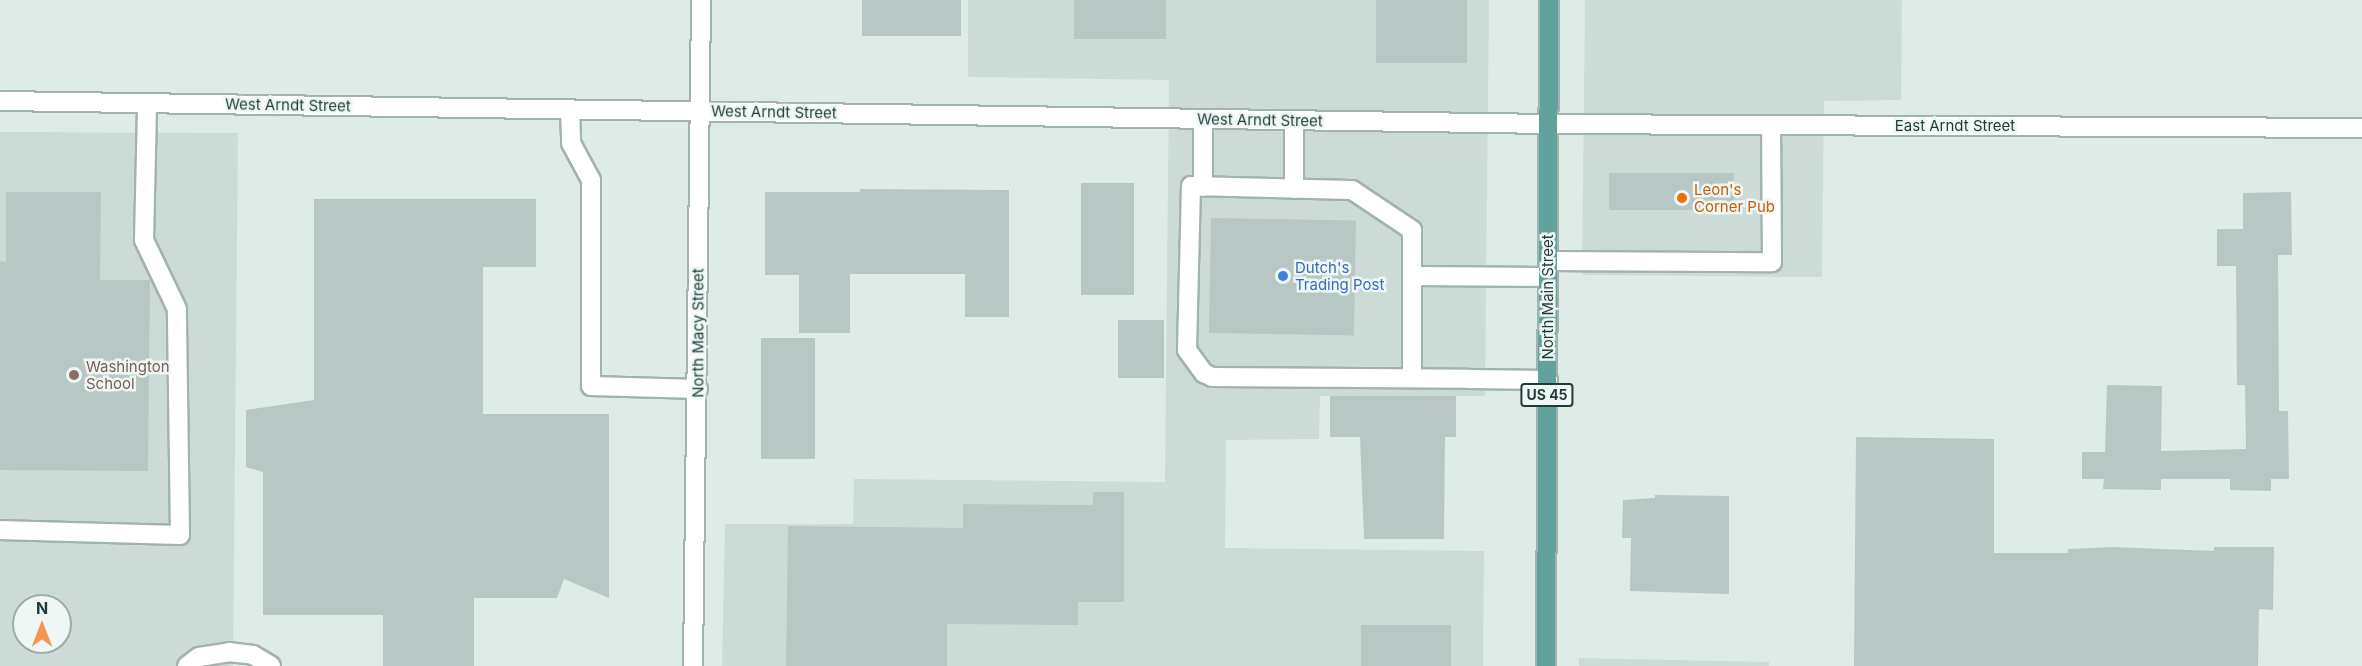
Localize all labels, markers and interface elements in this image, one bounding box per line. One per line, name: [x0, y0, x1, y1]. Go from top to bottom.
street label: West Arndt Street: [225, 95, 351, 115]
street label: West Arndt Street: [711, 102, 837, 122]
street label: West Arndt Street: [1197, 110, 1323, 130]
street label: East Arndt Street: [1895, 117, 2015, 135]
place label: Leon's Corner Pub: [1694, 180, 1775, 215]
marker: Leon's Corner Pub: [1675, 191, 1689, 205]
street label: North Main Street: [1539, 234, 1557, 360]
place label: Dutch's Trading Post: [1295, 258, 1384, 293]
street label: North Macy Street: [689, 268, 707, 398]
marker: Dutch's Trading Post: [1276, 269, 1290, 283]
place label: Washington School: [86, 357, 170, 392]
marker: Washington School: [67, 368, 81, 382]
road number: US 45: [1520, 384, 1574, 406]
north arrow: [12, 594, 72, 654]
text: N: [36, 598, 48, 618]

